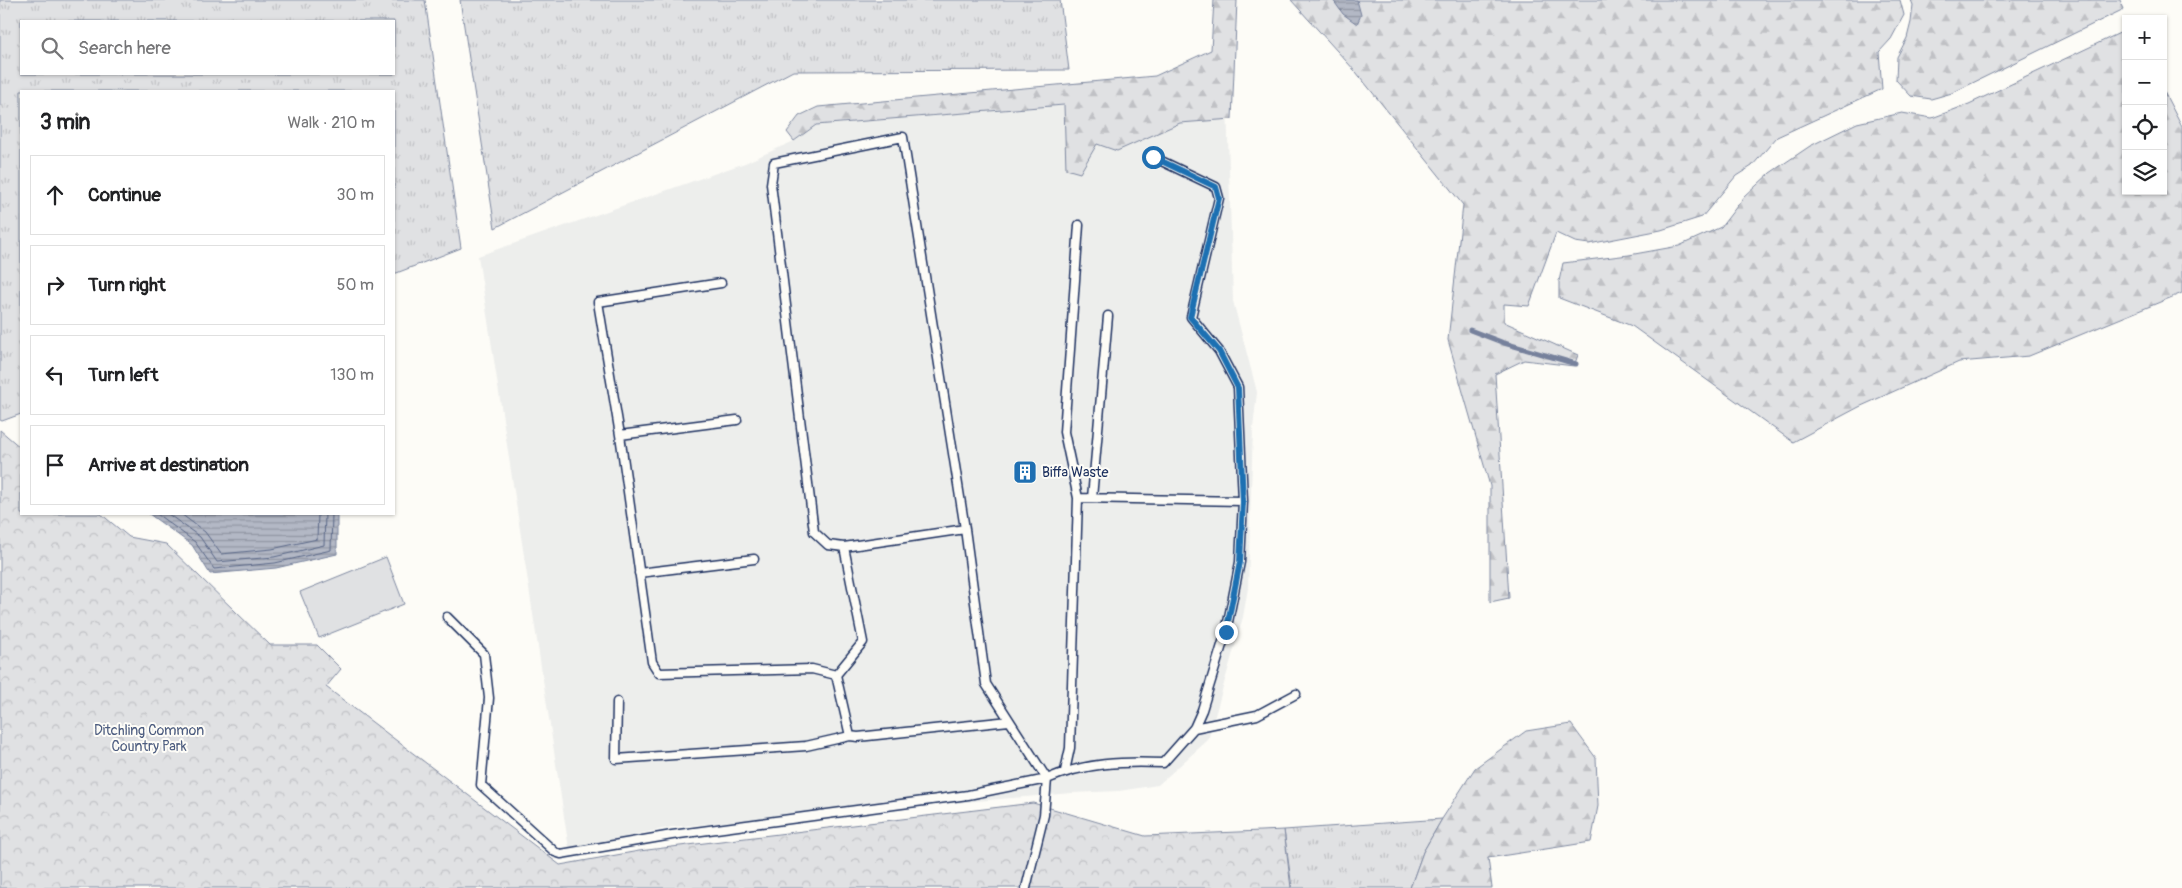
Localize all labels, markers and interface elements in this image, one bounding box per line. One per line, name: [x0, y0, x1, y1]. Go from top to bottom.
map controls: [2122, 15, 2167, 195]
button: +: [2122, 15, 2167, 60]
search box: [20, 20, 395, 75]
icon: search: [38, 34, 66, 62]
text: Search here: [78, 36, 171, 60]
button: −: [2122, 60, 2167, 105]
button: locate: [2122, 105, 2167, 150]
text: 3 min: [40, 109, 90, 136]
text: Walk · 210 m: [287, 113, 375, 133]
route start: [1142, 146, 1165, 169]
button: layers: [2122, 150, 2167, 195]
icon: ahead: [41, 181, 69, 209]
text: Continue: [88, 183, 161, 207]
text: 30 m: [336, 185, 374, 205]
icon: right: [41, 271, 69, 299]
text: Turn right: [88, 273, 166, 297]
text: 50 m: [337, 275, 374, 295]
icon: left: [41, 361, 69, 389]
text: Turn left: [88, 363, 158, 387]
text: 130 m: [330, 365, 374, 385]
icon: arrive: [41, 451, 69, 479]
text: Arrive at destination: [88, 453, 249, 477]
building icon: Biffa Waste: [1012, 459, 1038, 485]
place label: Biffa Waste: [1042, 464, 1108, 481]
route end: [1215, 621, 1238, 644]
park label: Ditchling Common Country Park: [94, 722, 204, 755]

